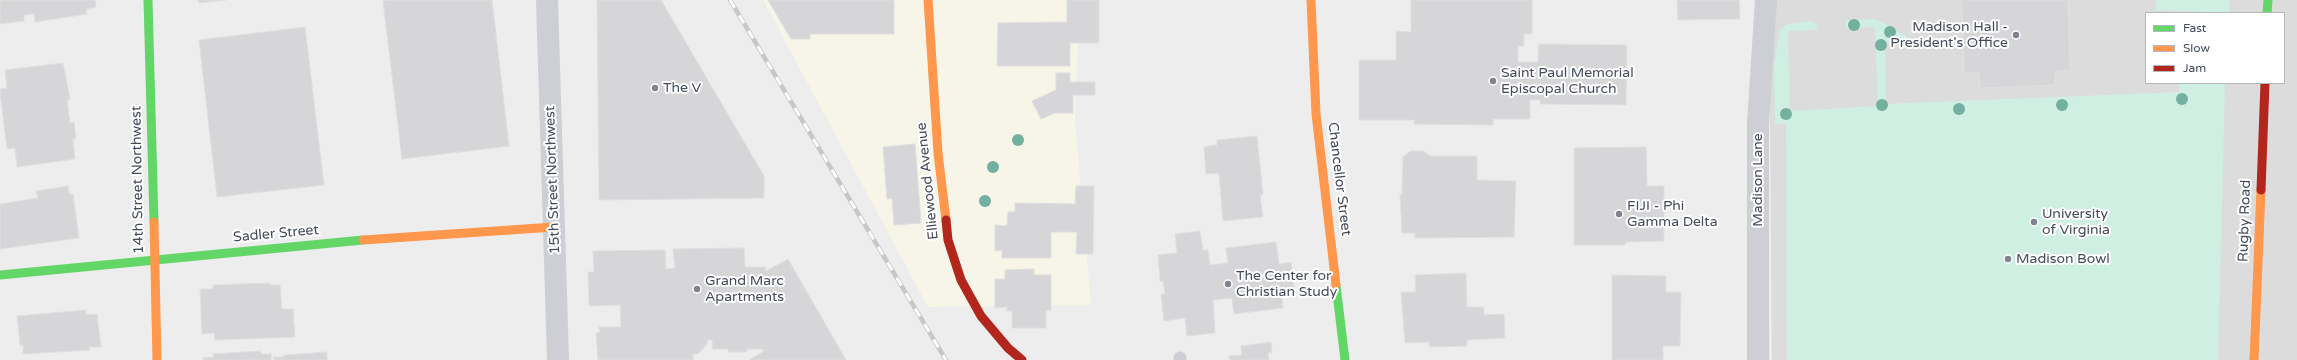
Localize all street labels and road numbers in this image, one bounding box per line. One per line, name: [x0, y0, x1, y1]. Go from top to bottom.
street label: 14th Street Northwest: [128, 106, 148, 254]
street label: 15th Street Northwest: [542, 106, 564, 254]
street label: Chancellor Street: [1324, 121, 1354, 237]
street label: Elliewood Avenue: [913, 122, 943, 240]
street label: Madison Lane: [1750, 133, 1766, 227]
street label: Rugby Road: [2235, 180, 2255, 262]
street label: Sadler Street: [233, 222, 319, 246]

